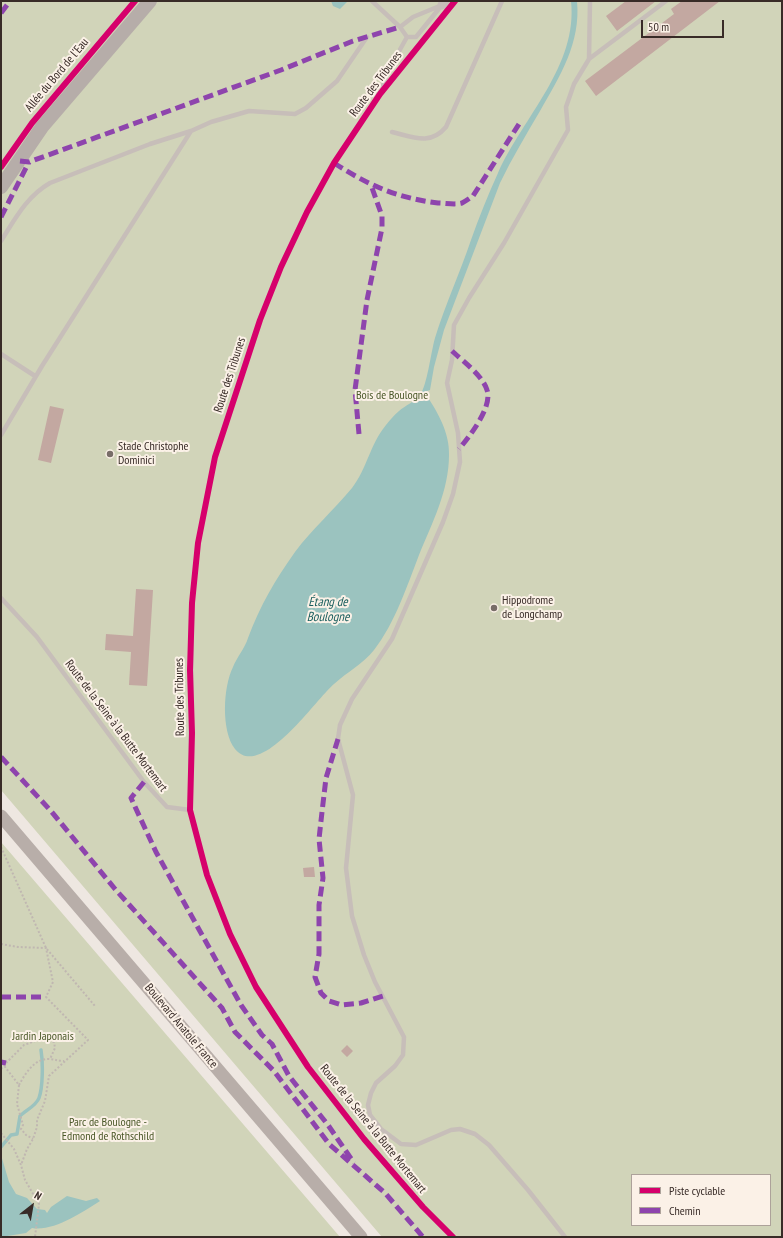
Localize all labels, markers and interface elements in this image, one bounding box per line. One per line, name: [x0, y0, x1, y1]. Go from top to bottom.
scale bar: [643, 12, 726, 38]
text: 50 m: [648, 19, 669, 34]
street label: Allée du Bord de l'Eau: [22, 35, 92, 115]
street label: Route des Tribunes: [347, 48, 405, 120]
street label: Route des Tribunes: [211, 336, 249, 414]
park label: Bois de Boulogne: [356, 389, 428, 403]
place label: Stade Christophe Dominici: [118, 440, 188, 468]
marker: Stade Christophe Dominici: [105, 449, 115, 459]
water label: Étang de Boulogne: [307, 594, 349, 625]
place label: Hippodrome de Longchamp: [502, 594, 562, 622]
marker: Hippodrome de Longchamp: [489, 603, 499, 613]
street label: Route de la Seine à la Butte Mortemart: [62, 657, 170, 795]
street label: Route des Tribunes: [172, 658, 188, 736]
street label: Boulevard Anatole France: [141, 981, 221, 1071]
park label: Jardin Japonais: [12, 1030, 74, 1044]
street label: Route de la Seine à la Butte Mortemart: [317, 1062, 429, 1196]
park label: Parc de Boulogne - Edmond de Rothschild: [62, 1116, 154, 1144]
legend: [631, 1174, 771, 1226]
text: Piste cyclable: [669, 1183, 725, 1198]
north arrow: [12, 1186, 52, 1226]
text: N: [32, 1188, 44, 1203]
text: Chemin: [669, 1203, 700, 1218]

